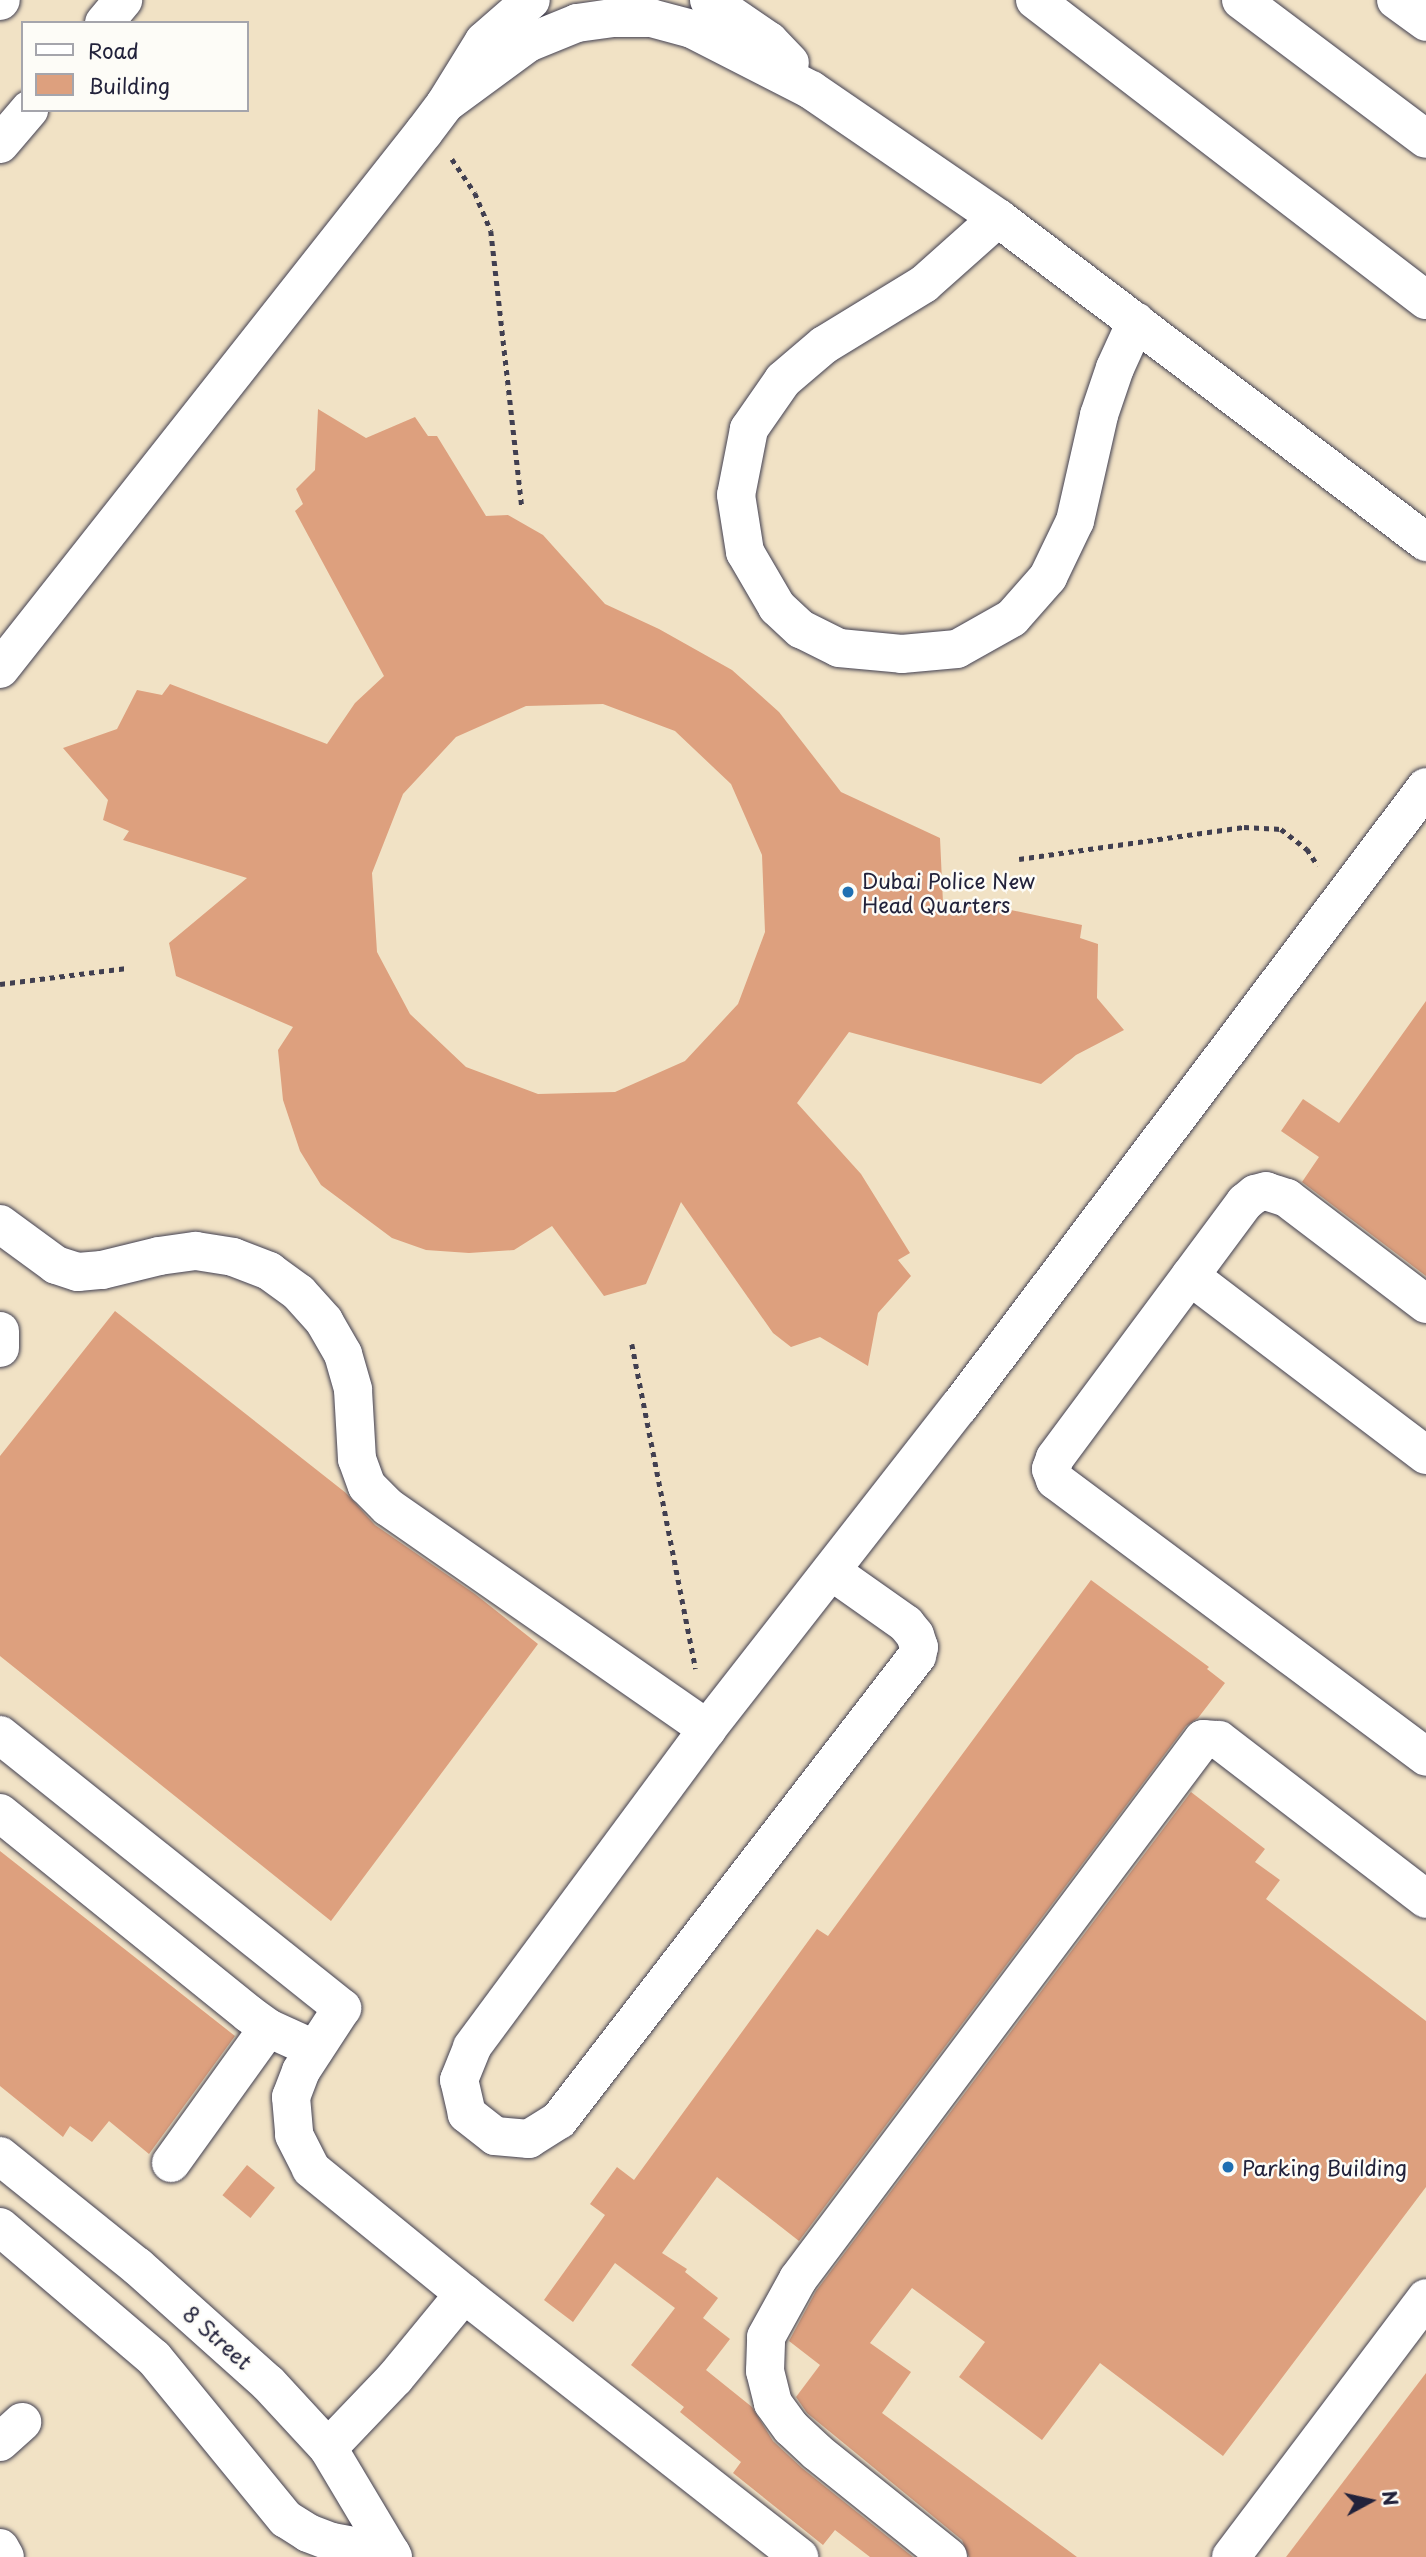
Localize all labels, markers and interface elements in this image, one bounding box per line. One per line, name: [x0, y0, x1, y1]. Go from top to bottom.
legend: [21, 21, 248, 112]
text: Road: [88, 34, 139, 66]
text: Building: [88, 69, 170, 101]
place label: Dubai Police New Head Quarters: [862, 867, 1037, 917]
marker: Dubai Police New Head Quarters: [840, 884, 856, 900]
place label: Parking Building: [1242, 2154, 1410, 2180]
marker: Parking Building: [1220, 2159, 1236, 2175]
street label: 8 Street: [179, 2300, 257, 2374]
north arrow: [1335, 2466, 1405, 2536]
text: N: [1376, 2489, 1406, 2507]

